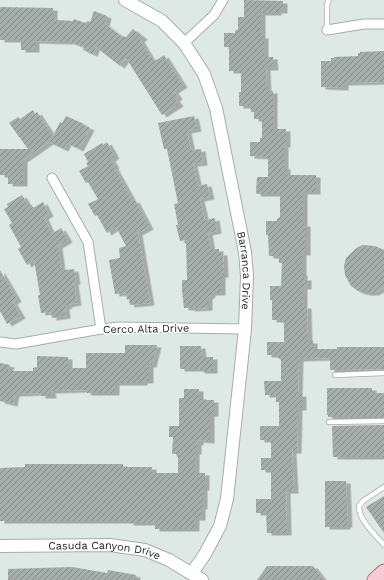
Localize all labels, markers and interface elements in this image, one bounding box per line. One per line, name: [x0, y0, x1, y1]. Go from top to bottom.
street label: Barranca Drive: [235, 230, 254, 310]
street label: Cerco Alta Drive: [103, 322, 189, 336]
street label: Casuda Canyon Drive: [48, 538, 163, 562]

